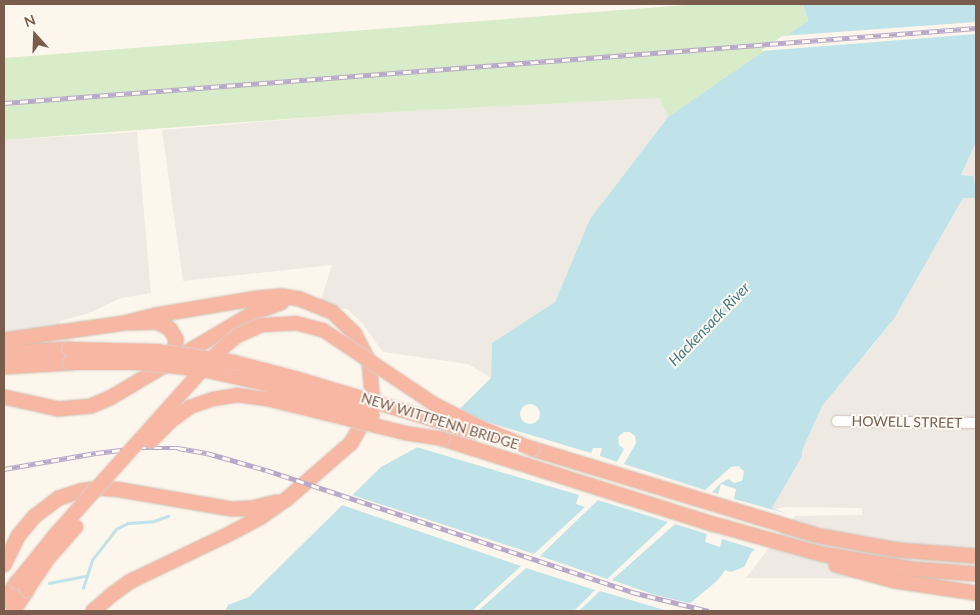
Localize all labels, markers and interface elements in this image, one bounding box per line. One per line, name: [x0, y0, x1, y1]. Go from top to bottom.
north arrow: [10, 10, 60, 60]
text: N: [22, 11, 38, 30]
water label: Hackensack River: [665, 278, 753, 370]
street label: NEW WITTPENN BRIDGE: [359, 389, 521, 453]
street label: HOWELL STREET: [851, 413, 963, 431]

